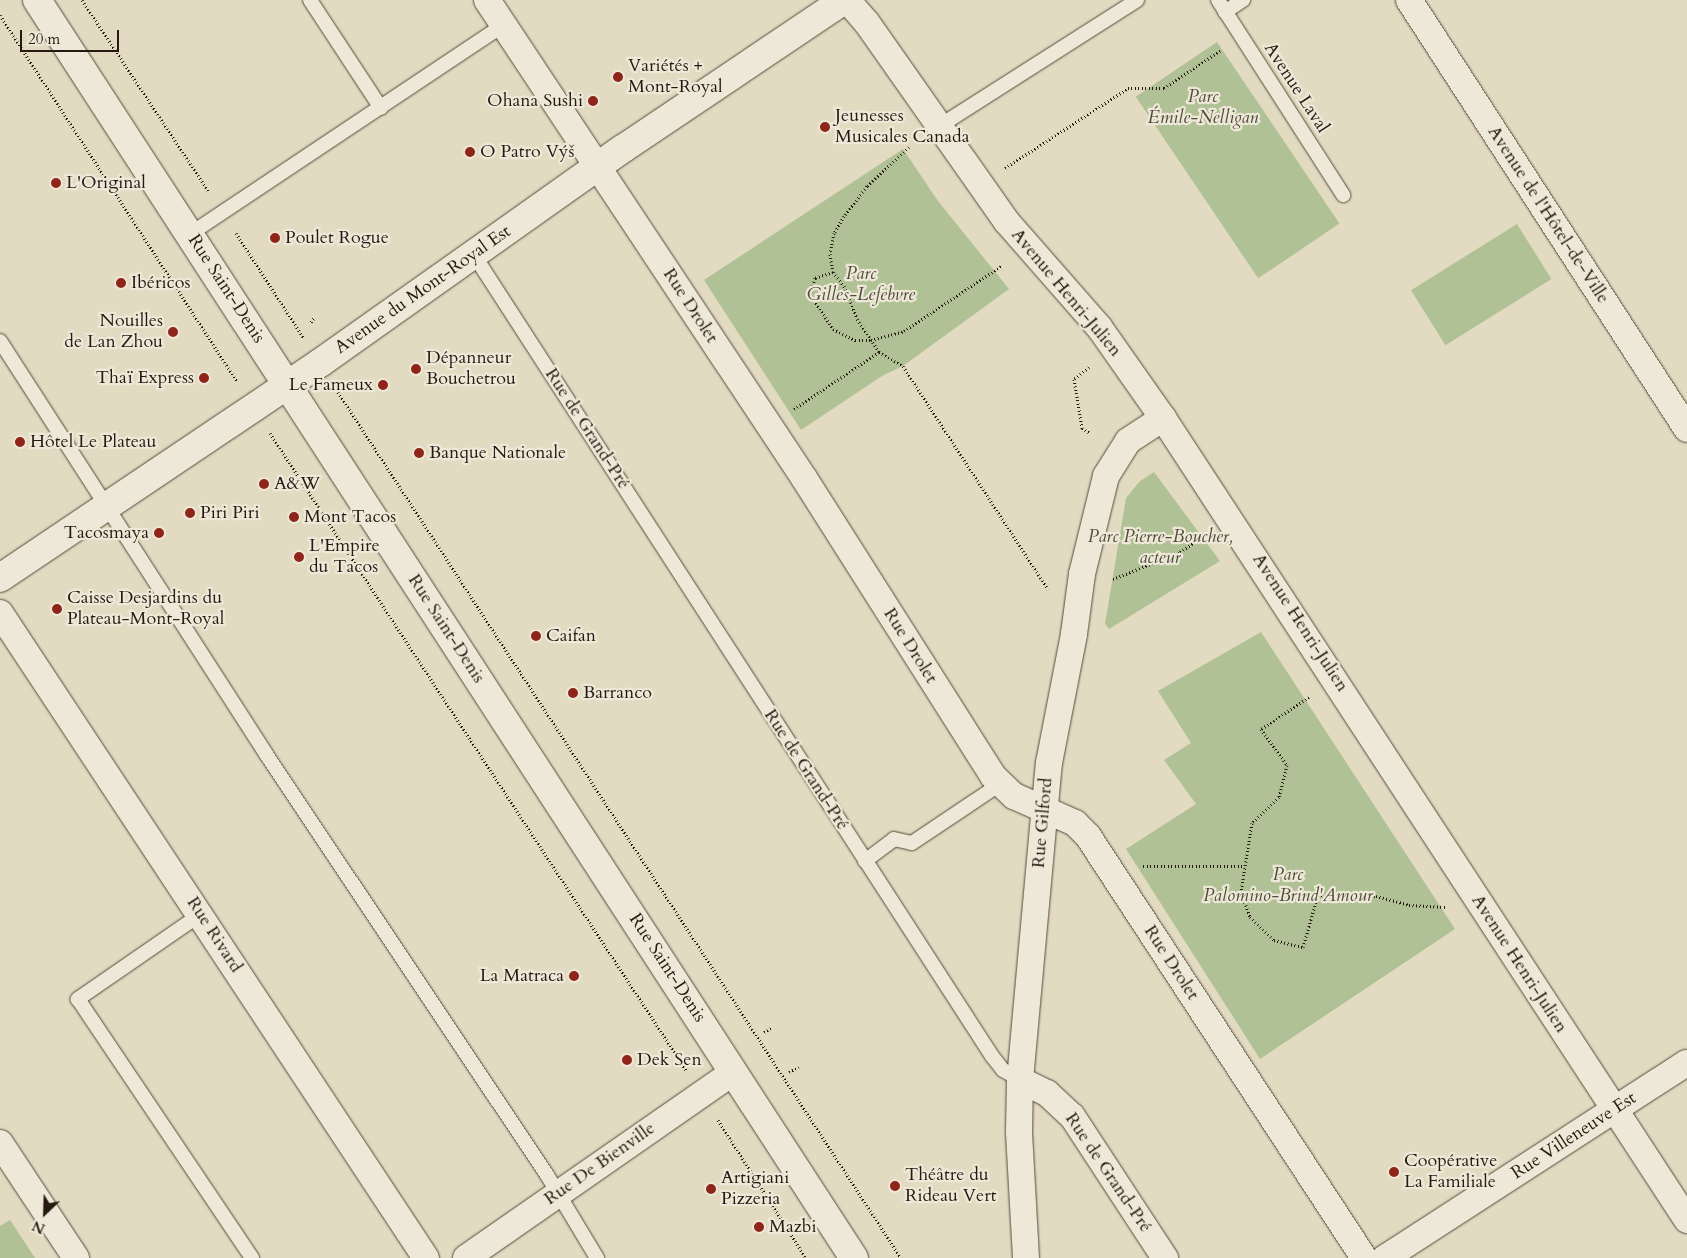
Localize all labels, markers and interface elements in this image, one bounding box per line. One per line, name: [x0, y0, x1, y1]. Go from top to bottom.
scale bar: [22, 20, 121, 52]
text: 20 m: [28, 29, 60, 49]
street label: Avenue Laval: [1259, 39, 1333, 137]
place label: Variétés + Mont-Royal: [628, 56, 723, 98]
marker: Variétés + Mont-Royal: [612, 71, 624, 83]
park label: Parc Émile-Nelligan: [1148, 87, 1258, 130]
place label: Ohana Sushi: [487, 90, 583, 112]
marker: Ohana Sushi: [587, 95, 599, 107]
place label: Jeunesses Musicales Canada: [835, 106, 969, 148]
marker: Jeunesses Musicales Canada: [819, 121, 831, 133]
street label: Avenue de l'Hôtel-de-Ville: [1483, 122, 1613, 308]
place label: O Patro Výš: [480, 141, 575, 163]
marker: O Patro Výš: [464, 146, 476, 158]
place label: L'Original: [66, 172, 146, 194]
marker: L'Original: [50, 177, 62, 189]
street label: Avenue du Mont-Royal Est: [331, 221, 515, 359]
street label: Avenue Henri-Julien: [1006, 225, 1126, 361]
place label: Poulet Rogue: [285, 227, 389, 249]
street label: Rue Saint-Denis: [183, 231, 269, 347]
marker: Poulet Rogue: [269, 232, 281, 244]
park label: Parc Gilles-Lefebvre: [807, 264, 915, 306]
street label: Rue Drolet: [658, 265, 722, 347]
place label: Ibéricos: [131, 272, 191, 294]
marker: Ibéricos: [115, 277, 127, 289]
place label: Nouilles de Lan Zhou: [64, 311, 163, 354]
marker: Nouilles de Lan Zhou: [167, 326, 179, 338]
place label: Dépanneur Bouchetrou: [426, 348, 516, 390]
marker: Dépanneur Bouchetrou: [410, 363, 422, 375]
street label: Rue de Grand-Pré: [540, 365, 634, 493]
place label: Thaï Express: [96, 367, 194, 389]
marker: Thaï Express: [198, 372, 210, 384]
place label: Le Fameux: [289, 374, 373, 396]
marker: Le Fameux: [377, 379, 389, 391]
place label: Hôtel Le Plateau: [30, 431, 156, 453]
marker: Hôtel Le Plateau: [14, 436, 26, 448]
place label: Banque Nationale: [429, 442, 566, 464]
marker: Banque Nationale: [413, 447, 425, 459]
place label: A&W: [274, 473, 320, 495]
marker: A&W: [258, 478, 270, 490]
place label: Piri Piri: [200, 502, 260, 524]
place label: Mont Tacos: [304, 506, 396, 528]
marker: Piri Piri: [184, 507, 196, 519]
marker: Mont Tacos: [288, 511, 300, 523]
place label: Tacosmaya: [64, 522, 149, 544]
marker: Tacosmaya: [153, 527, 165, 539]
park label: Parc Pierre-Boucher, acteur: [1088, 527, 1232, 570]
place label: L'Empire du Tacos: [309, 536, 380, 578]
street label: Avenue Henri-Julien: [1247, 550, 1353, 696]
marker: L'Empire du Tacos: [293, 551, 305, 563]
street label: Rue Saint-Denis: [403, 571, 489, 687]
place label: Caisse Desjardins du Plateau-Mont-Royal: [67, 588, 224, 630]
marker: Caisse Desjardins du Plateau-Mont-Royal: [51, 603, 63, 615]
street label: Rue Drolet: [878, 604, 942, 688]
place label: Caifan: [546, 625, 596, 647]
marker: Caifan: [530, 630, 542, 642]
place label: Barranco: [583, 682, 652, 704]
marker: Barranco: [567, 687, 579, 699]
street label: Rue de Grand-Pré: [759, 706, 853, 834]
street label: Rue Gilford: [1028, 777, 1058, 869]
park label: Parc Palomino-Brind'Amour: [1203, 865, 1373, 908]
street label: Avenue Henri-Julien: [1466, 891, 1572, 1037]
street label: Rue Rivard: [182, 893, 246, 977]
street label: Rue Saint-Denis: [624, 910, 710, 1026]
street label: Rue Drolet: [1139, 922, 1203, 1004]
place label: La Matraca: [480, 965, 564, 987]
marker: La Matraca: [568, 970, 580, 982]
place label: Dek Sen: [637, 1049, 702, 1071]
marker: Dek Sen: [621, 1054, 633, 1066]
street label: Rue Villeneuve Est: [1508, 1088, 1640, 1184]
street label: Rue de Grand-Pré: [1060, 1109, 1156, 1237]
street label: Rue De Bienville: [540, 1118, 660, 1210]
place label: Coopérative La Familiale: [1404, 1151, 1497, 1194]
place label: Théâtre du Rideau Vert: [905, 1165, 996, 1208]
marker: Coopérative La Familiale: [1388, 1166, 1400, 1178]
place label: Artigiani Pizzeria: [721, 1168, 789, 1210]
marker: Théâtre du Rideau Vert: [889, 1180, 901, 1192]
marker: Artigiani Pizzeria: [705, 1183, 717, 1195]
north arrow: [20, 1188, 70, 1238]
text: N: [29, 1216, 48, 1238]
place label: Mazbi: [769, 1216, 816, 1238]
marker: Mazbi: [753, 1221, 765, 1233]

